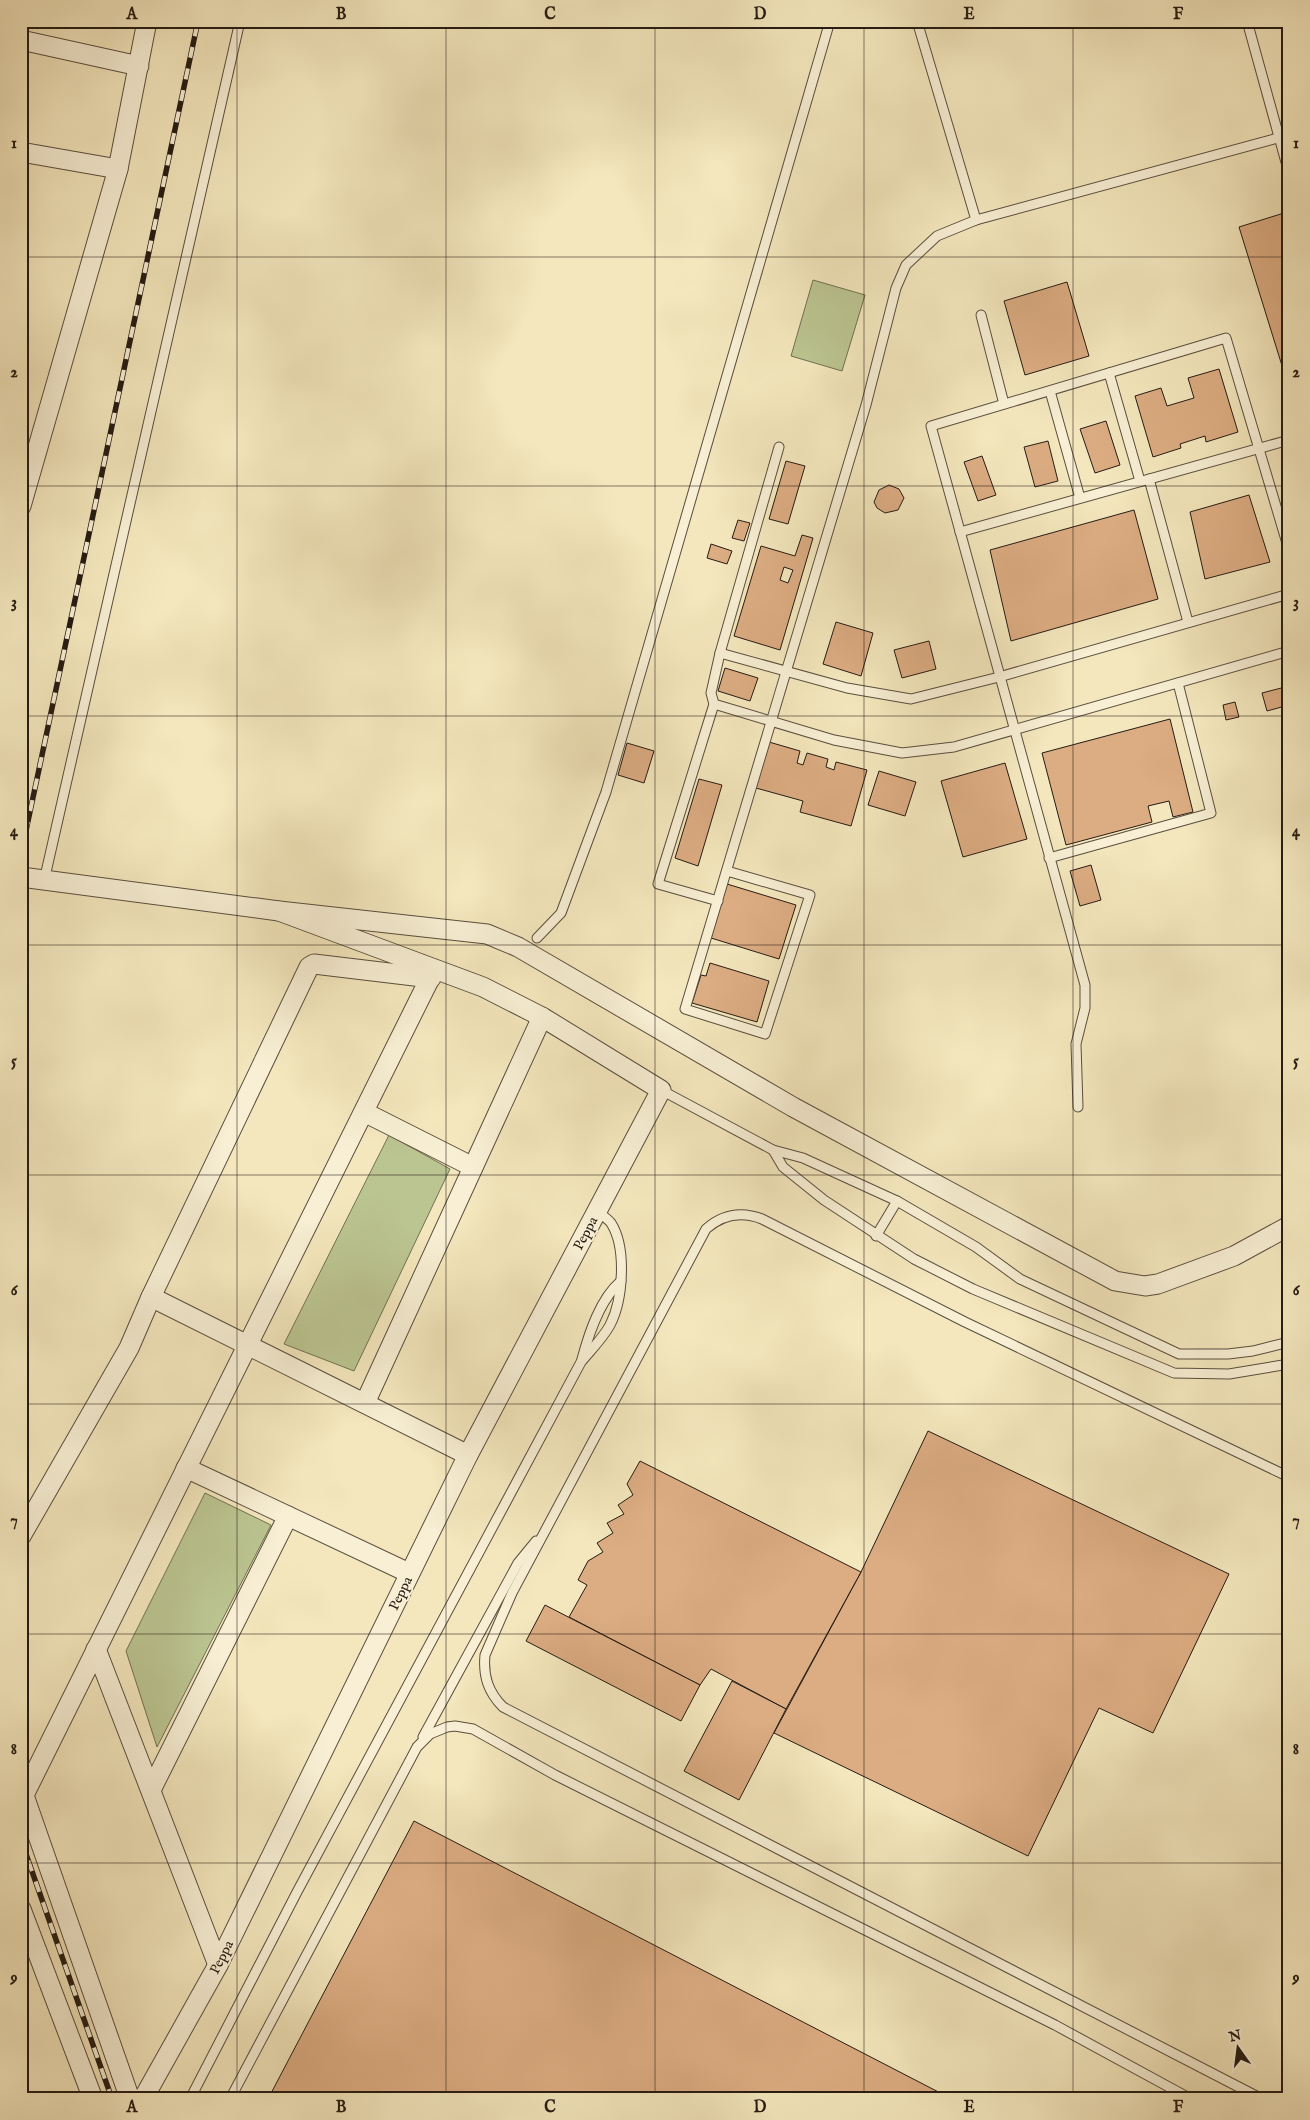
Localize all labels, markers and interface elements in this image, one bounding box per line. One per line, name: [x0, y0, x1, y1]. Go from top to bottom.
text: A: [126, 5, 139, 25]
text: B: [336, 5, 347, 25]
text: C: [544, 5, 556, 25]
text: D: [754, 5, 767, 25]
text: E: [963, 5, 975, 25]
text: F: [1173, 5, 1184, 25]
text: 1: [11, 134, 17, 154]
text: 1: [1293, 134, 1299, 154]
text: 2: [10, 363, 18, 383]
text: 2: [1292, 363, 1300, 383]
text: 3: [11, 593, 17, 613]
text: 3: [1293, 593, 1299, 613]
text: 4: [10, 822, 19, 842]
text: 4: [1292, 822, 1301, 842]
text: 5: [11, 1052, 17, 1072]
text: 5: [1293, 1052, 1299, 1072]
street label: Peppa: [570, 1213, 603, 1253]
text: 6: [11, 1281, 19, 1301]
text: 6: [1293, 1281, 1301, 1301]
text: 7: [10, 1511, 18, 1531]
text: 7: [1292, 1511, 1300, 1531]
street label: Peppa: [385, 1573, 417, 1613]
text: 8: [11, 1740, 17, 1760]
text: 8: [1293, 1740, 1299, 1760]
street label: Peppa: [206, 1937, 238, 1977]
text: 9: [10, 1969, 18, 1989]
text: 9: [1292, 1969, 1300, 1989]
north arrow: [1212, 2022, 1262, 2072]
text: N: [1226, 2026, 1243, 2047]
text: A: [126, 2098, 139, 2118]
text: B: [336, 2098, 347, 2118]
text: C: [544, 2098, 556, 2118]
text: D: [754, 2098, 767, 2118]
text: E: [963, 2098, 975, 2118]
text: F: [1173, 2098, 1184, 2118]

